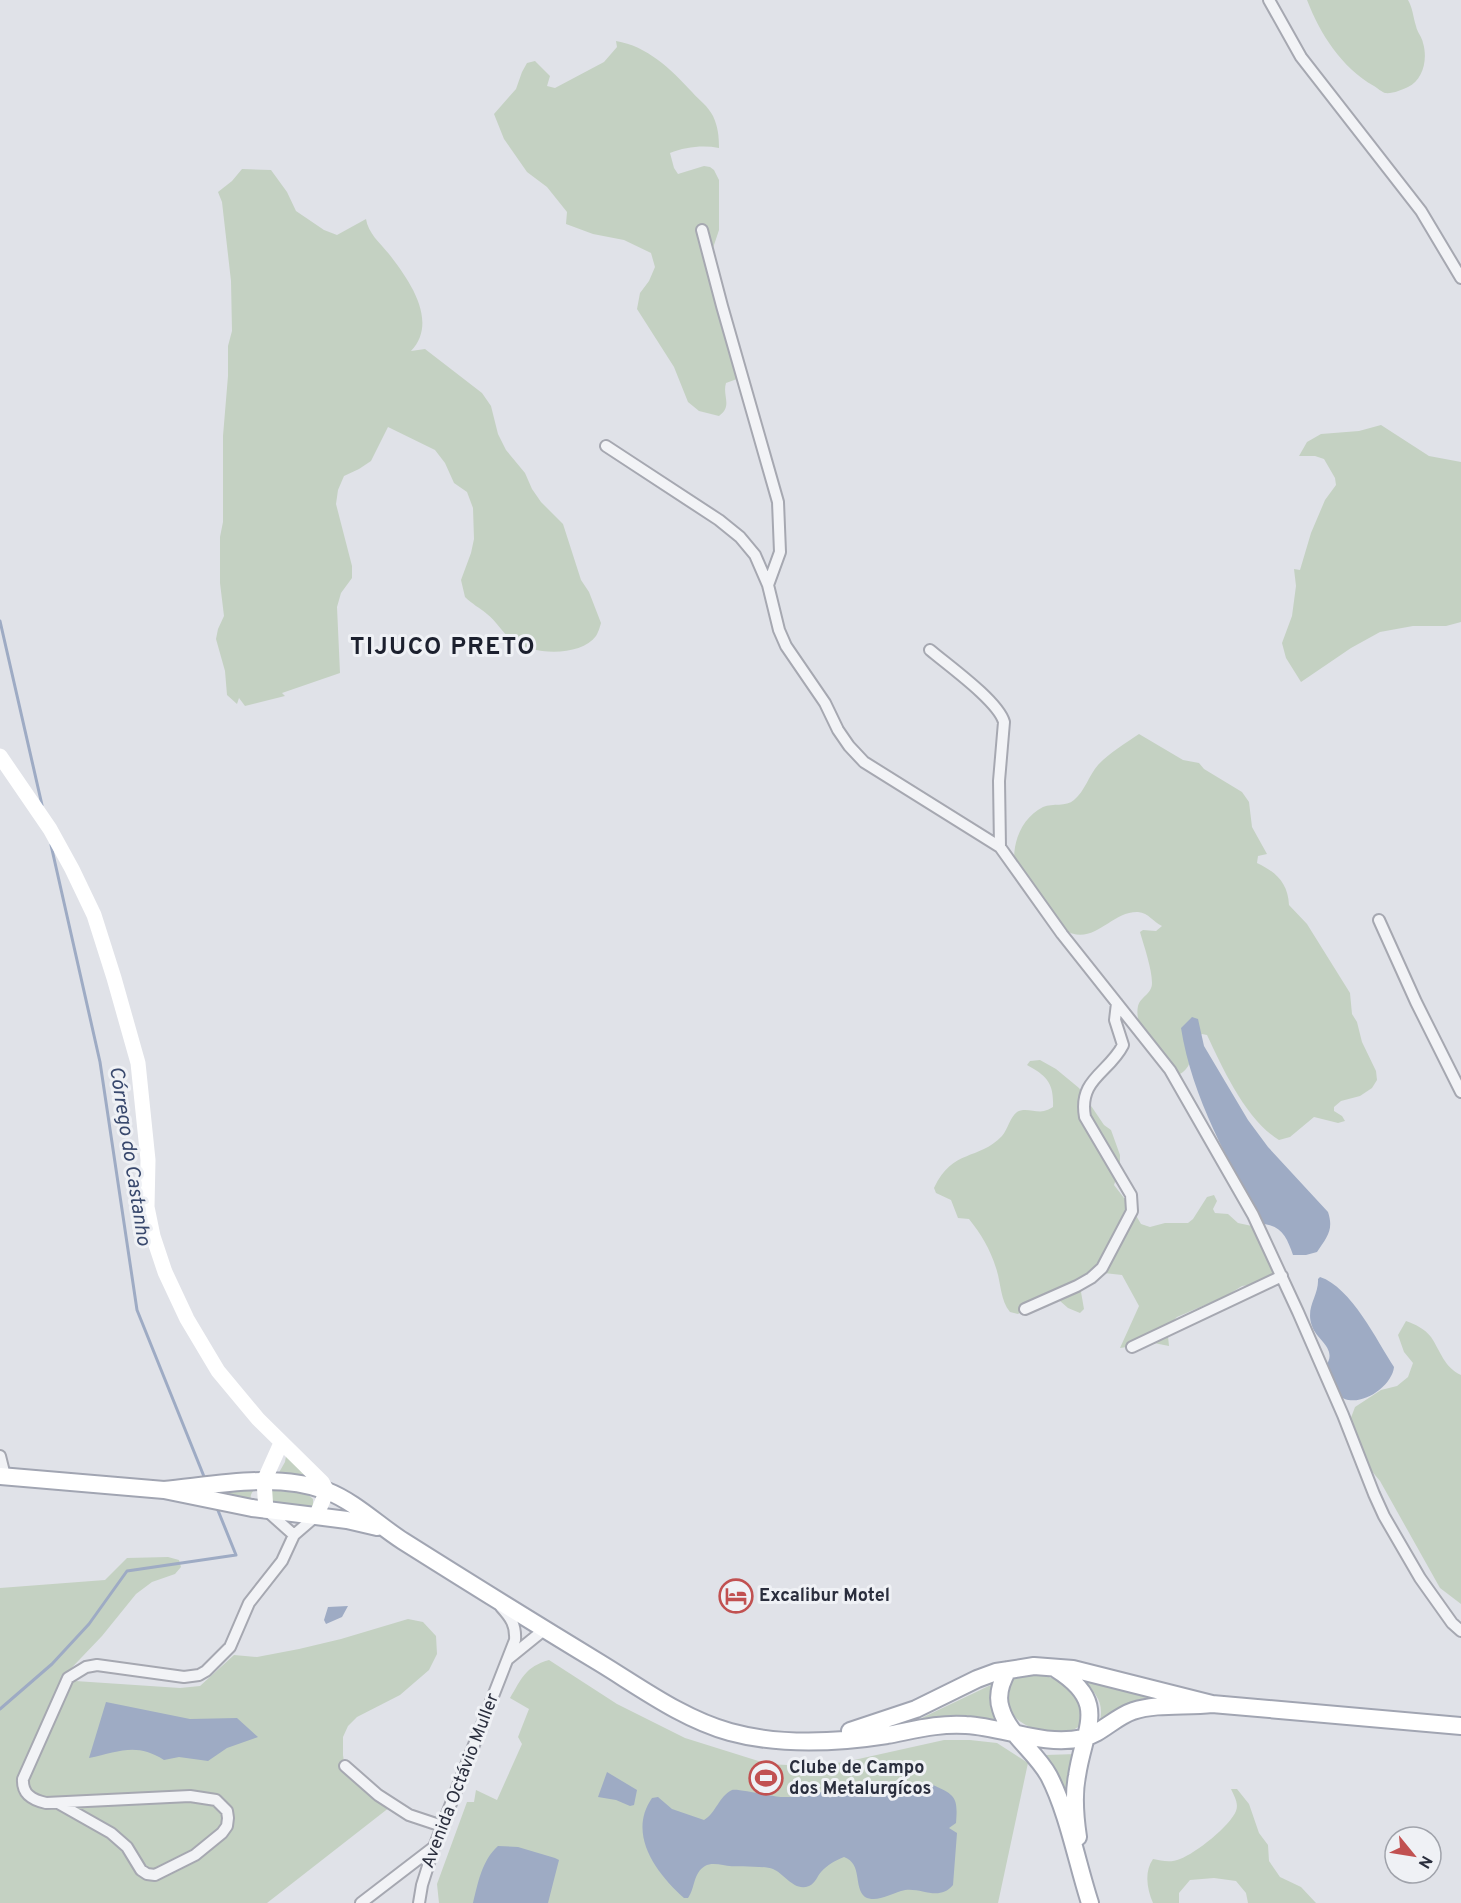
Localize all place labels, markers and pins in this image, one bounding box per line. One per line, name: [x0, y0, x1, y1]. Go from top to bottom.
hotel icon: Excalibur Motel: [718, 1578, 754, 1614]
place label: Excalibur Motel: [759, 1585, 890, 1608]
place label: Clube de Campo dos Metalurgícos: [789, 1757, 931, 1801]
sports icon: Clube de Campo dos Metalurgícos: [748, 1760, 784, 1796]

